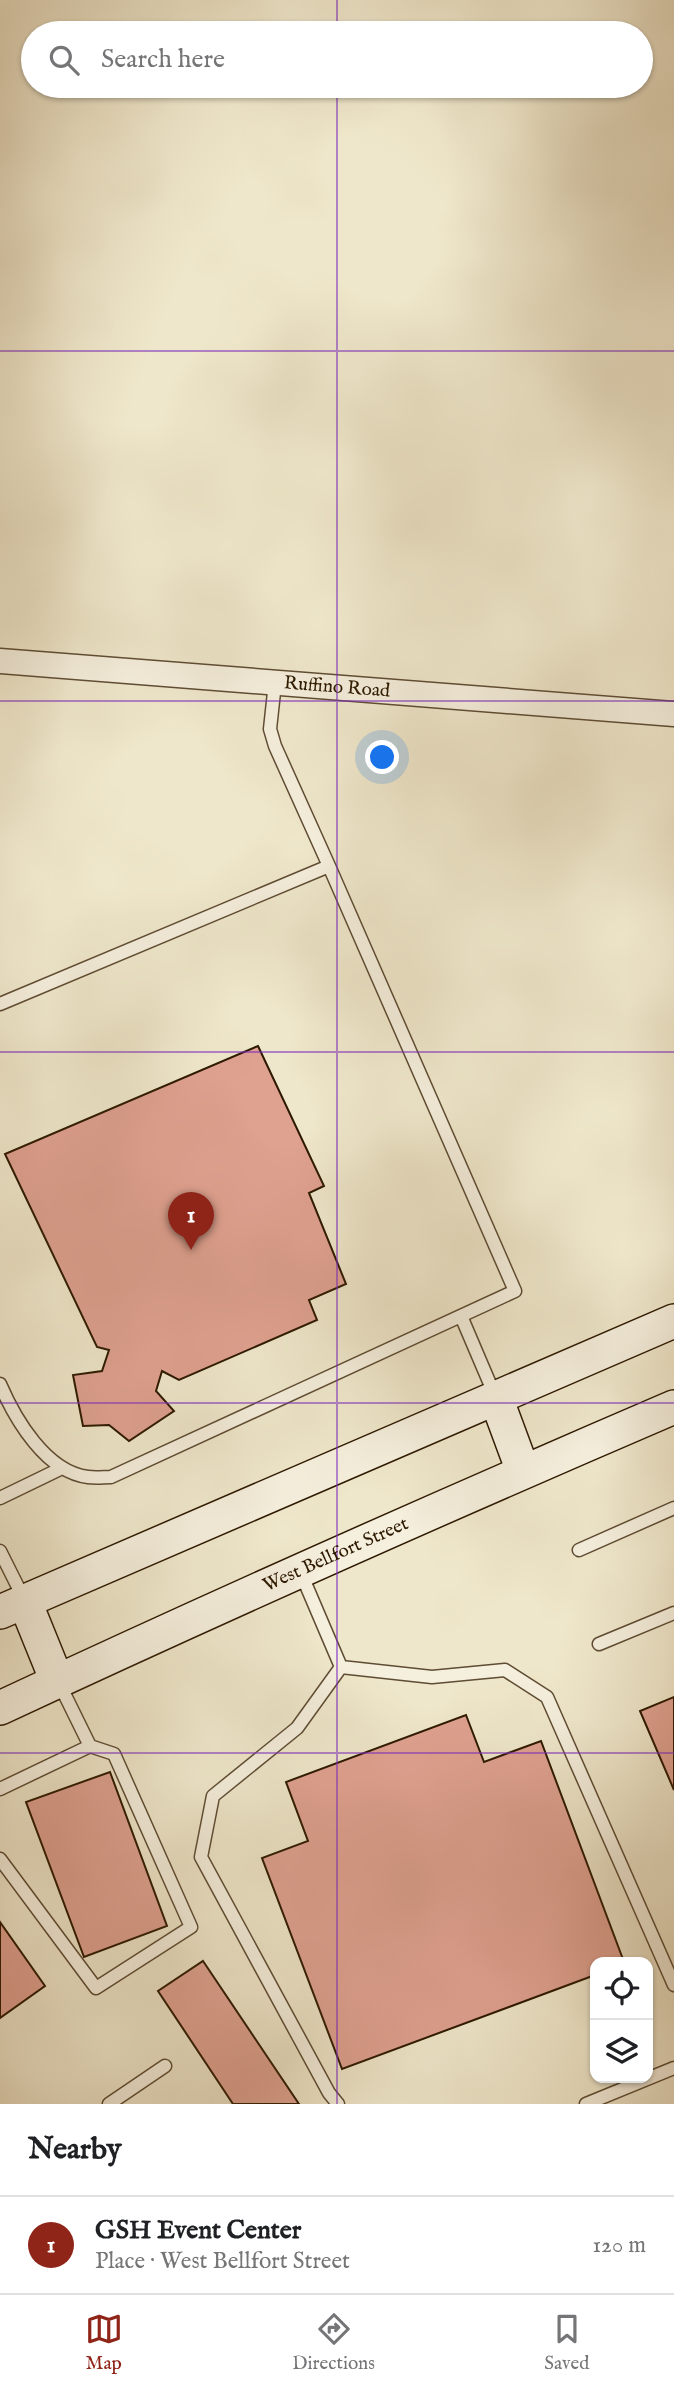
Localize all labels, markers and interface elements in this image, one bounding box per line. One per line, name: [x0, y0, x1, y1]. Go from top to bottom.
search box: [21, 21, 653, 98]
icon: search: [45, 41, 83, 79]
text: Search here: [101, 43, 225, 76]
street label: Ruffino Road: [283, 671, 392, 704]
your location: [365, 740, 399, 774]
pin: 1: [168, 1192, 214, 1250]
street label: West Bellfort Street: [259, 1512, 413, 1598]
map controls: [590, 1957, 653, 2083]
button: locate: [590, 1957, 653, 2020]
button: layers: [590, 2020, 653, 2083]
text: Nearby: [28, 2131, 121, 2169]
text: GSH Event Center: [95, 2214, 301, 2247]
text: 1: [47, 2231, 55, 2260]
text: 120 m: [593, 2231, 646, 2260]
text: Place · West Bellfort Street: [95, 2247, 350, 2276]
tab: Map: [85, 2310, 123, 2376]
tab: Directions: [292, 2310, 375, 2376]
tab: Saved: [544, 2310, 589, 2376]

